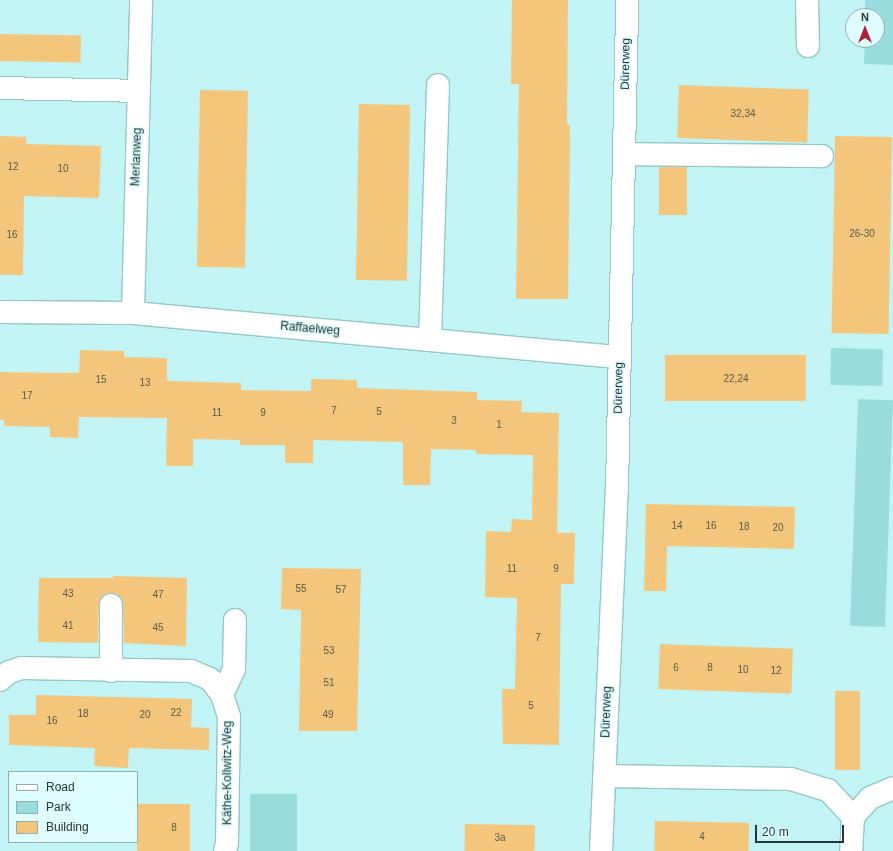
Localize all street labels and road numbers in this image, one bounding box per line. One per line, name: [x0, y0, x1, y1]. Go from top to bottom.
street label: Dürerweg: [618, 38, 634, 90]
street label: Merianweg: [129, 127, 145, 187]
street label: Raffaelweg: [280, 319, 340, 339]
street label: Dürerweg: [611, 362, 627, 414]
street label: Dürerweg: [599, 686, 615, 738]
street label: Käthe-Kollwitz-Weg: [221, 721, 235, 825]

